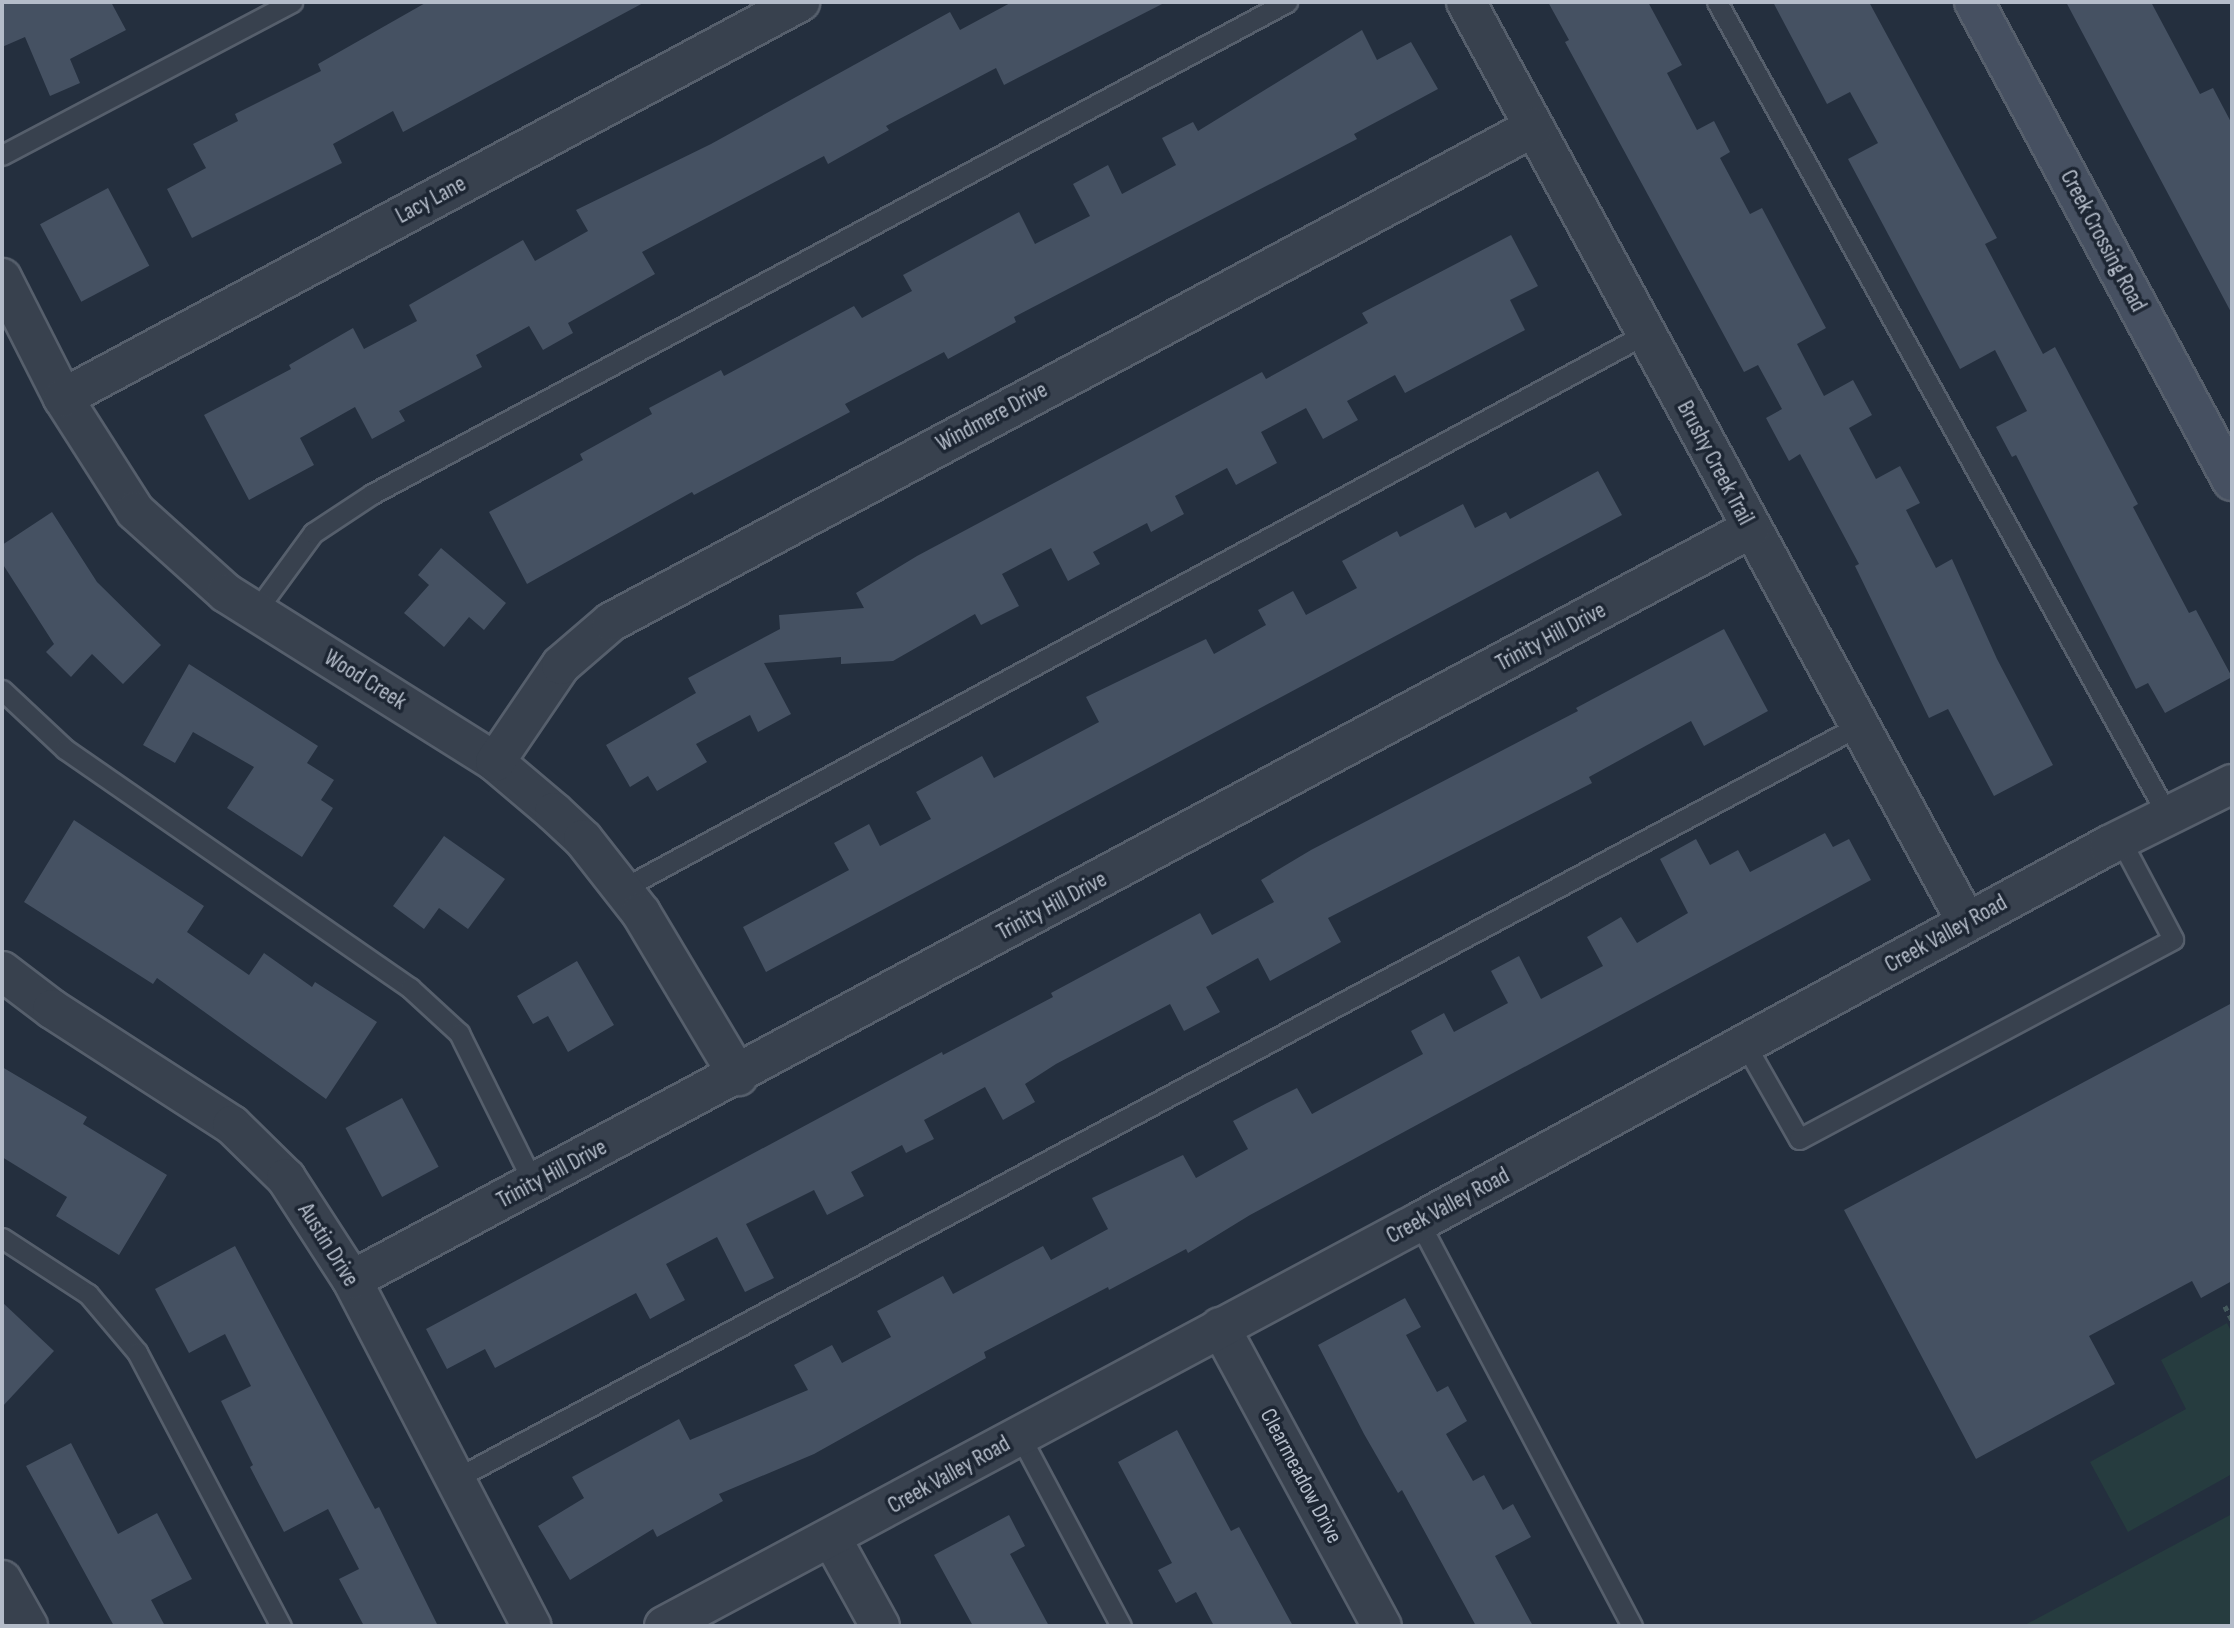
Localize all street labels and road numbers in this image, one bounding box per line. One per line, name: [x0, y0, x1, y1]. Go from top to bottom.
street label: Creek Crossing Road: [2054, 165, 2152, 317]
street label: Lacy Lane: [391, 170, 471, 230]
street label: Windmere Drive: [932, 376, 1052, 458]
street label: Brushy Creek Trail: [1671, 396, 1759, 530]
street label: Trinity Hill Drive: [1491, 597, 1611, 677]
street label: Wood Creek: [319, 644, 411, 716]
street label: Trinity Hill Drive: [992, 866, 1112, 946]
street label: Creek Valley Road: [1880, 889, 2012, 979]
street label: Trinity Hill Drive: [492, 1134, 612, 1214]
street label: Creek Valley Road: [1382, 1162, 1514, 1250]
street label: Austin Drive: [292, 1198, 364, 1292]
street label: Clearmeadow Drive: [1254, 1404, 1348, 1548]
street label: Creek Valley Road: [883, 1430, 1015, 1520]

